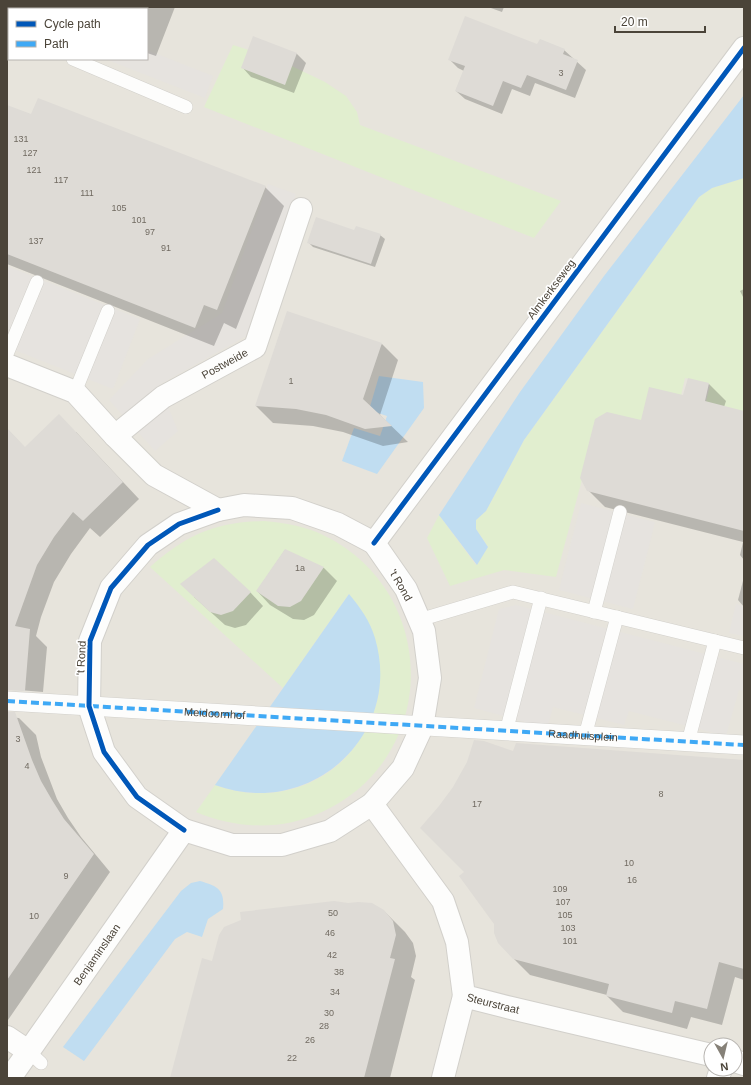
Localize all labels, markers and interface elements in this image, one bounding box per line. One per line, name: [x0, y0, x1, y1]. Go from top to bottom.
legend: [8, 8, 148, 60]
scale bar: [615, 8, 705, 34]
text: 20 m: [621, 15, 648, 29]
text: Cycle path: [44, 17, 101, 31]
text: Path: [44, 37, 69, 51]
house number: 3: [558, 68, 564, 78]
house number: 131: [13, 134, 29, 144]
house number: 127: [22, 148, 38, 158]
house number: 121: [26, 165, 42, 175]
house number: 117: [54, 175, 68, 185]
house number: 111: [80, 188, 94, 198]
house number: 105: [111, 203, 127, 213]
house number: 101: [131, 215, 147, 225]
house number: 97: [145, 227, 155, 237]
house number: 137: [28, 236, 44, 246]
house number: 91: [161, 243, 171, 253]
street label: Almkerkseweg: [525, 257, 577, 321]
street label: Postweide: [199, 346, 250, 381]
house number: 1: [288, 376, 294, 386]
house number: 1a: [295, 563, 305, 573]
street label: 't Rond: [387, 567, 415, 603]
street label: 't Rond: [74, 640, 88, 676]
street label: Meidoornhof: [184, 706, 246, 721]
street label: Raadhuisplein: [548, 727, 618, 743]
house number: 3: [15, 734, 21, 744]
house number: 4: [24, 761, 30, 771]
house number: 8: [658, 789, 664, 799]
house number: 17: [472, 799, 482, 809]
house number: 10: [624, 858, 634, 868]
house number: 9: [63, 871, 69, 881]
house number: 16: [627, 875, 637, 885]
house number: 109: [552, 884, 568, 894]
house number: 107: [555, 897, 571, 907]
house number: 50: [328, 908, 338, 918]
house number: 105: [557, 910, 573, 920]
house number: 10: [29, 911, 39, 921]
street label: Benjaminslaan: [71, 921, 122, 987]
house number: 103: [560, 923, 576, 933]
house number: 46: [325, 928, 335, 938]
house number: 101: [562, 936, 578, 946]
house number: 42: [327, 950, 337, 960]
house number: 38: [334, 967, 344, 977]
house number: 34: [330, 987, 340, 997]
street label: Steurstraat: [465, 991, 521, 1016]
house number: 30: [324, 1008, 334, 1018]
house number: 28: [319, 1021, 329, 1031]
house number: 26: [305, 1035, 315, 1045]
north arrow: [703, 1037, 743, 1077]
house number: 22: [287, 1053, 297, 1063]
text: N: [720, 1060, 729, 1073]

